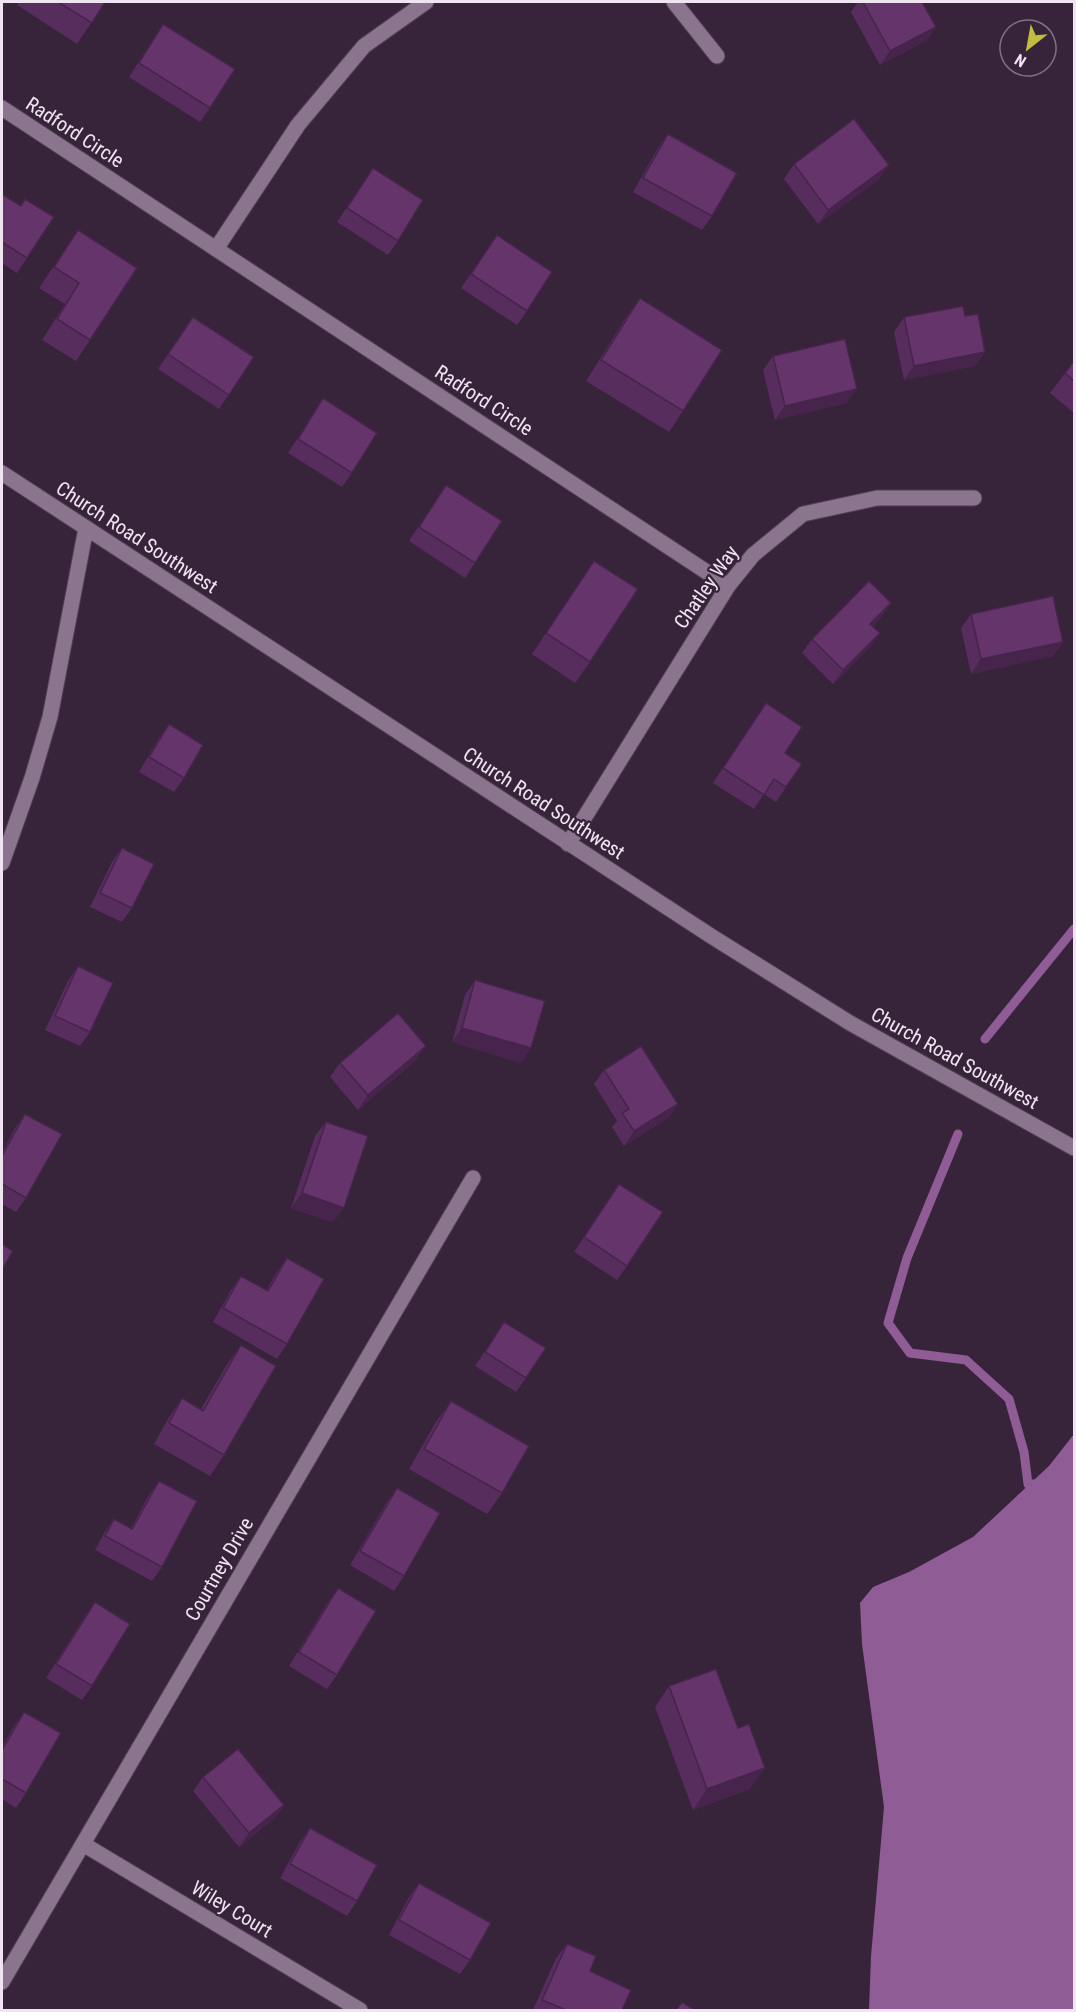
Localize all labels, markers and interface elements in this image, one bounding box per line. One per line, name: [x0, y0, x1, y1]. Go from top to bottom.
north arrow: [998, 18, 1058, 78]
text: N: [1011, 50, 1030, 71]
street label: Radford Circle: [22, 91, 128, 173]
street label: Radford Circle: [431, 359, 537, 441]
street label: Church Road Southwest: [52, 476, 222, 598]
street label: Chatley Way: [669, 541, 743, 633]
street label: Church Road Southwest: [459, 742, 629, 864]
street label: Church Road Southwest: [867, 1002, 1043, 1114]
street label: Courtney Drive: [180, 1513, 258, 1625]
street label: Wiley Court: [187, 1876, 277, 1943]

